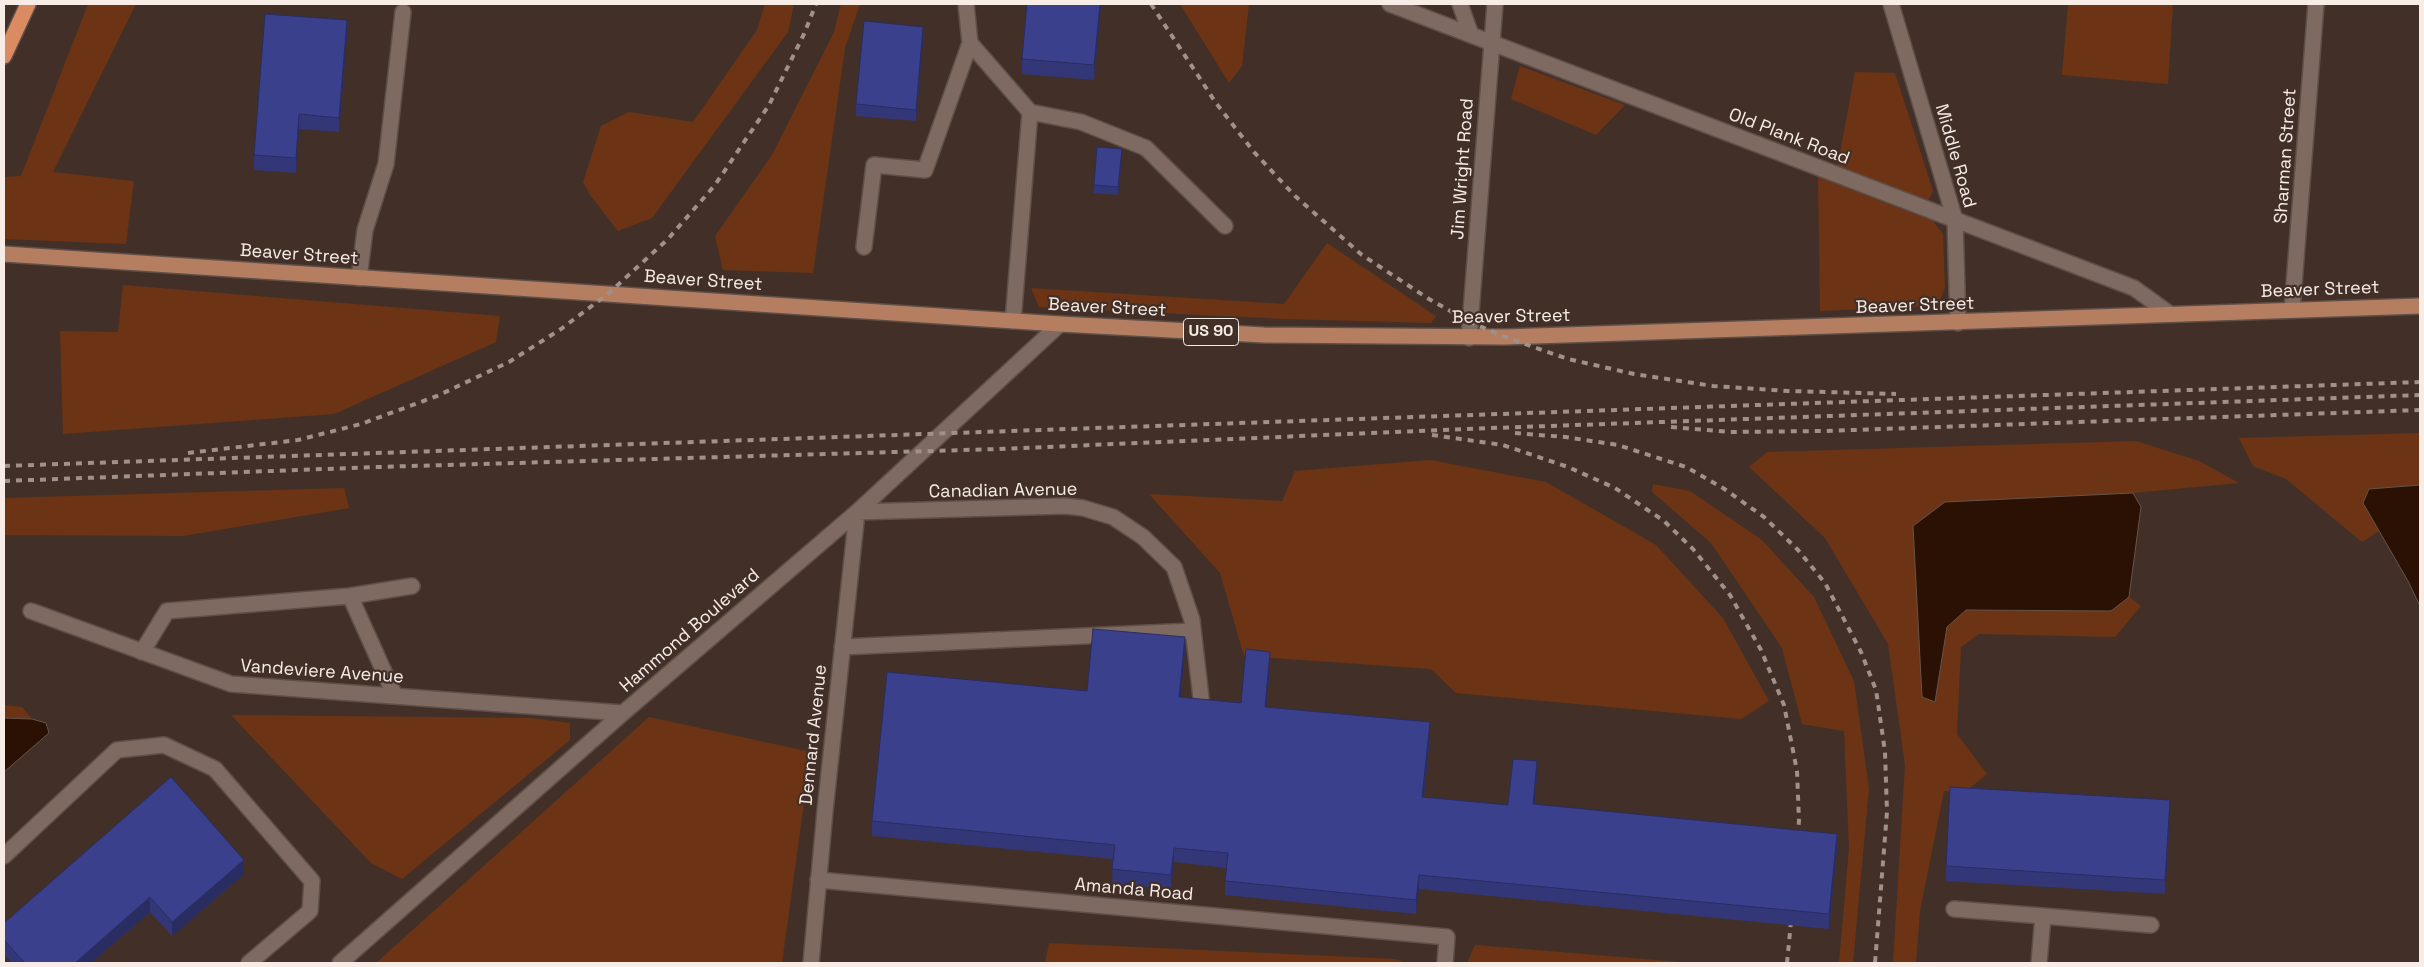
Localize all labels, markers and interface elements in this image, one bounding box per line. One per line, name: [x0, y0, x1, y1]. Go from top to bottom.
street label: Sharman Street: [2270, 88, 2302, 224]
street label: Jim Wright Road: [1447, 98, 1479, 240]
street label: Middle Road: [1930, 102, 1980, 210]
street label: Old Plank Road: [1725, 104, 1853, 170]
street label: Beaver Street: [239, 240, 359, 270]
street label: Beaver Street: [643, 266, 763, 296]
street label: Beaver Street: [2260, 277, 2380, 303]
street label: Beaver Street: [1855, 293, 1975, 319]
street label: Beaver Street: [1047, 294, 1167, 322]
street label: Beaver Street: [1451, 305, 1571, 329]
road number: US 90: [1184, 318, 1238, 346]
street label: Canadian Avenue: [929, 479, 1077, 503]
street label: Hammond Boulevard: [616, 564, 764, 698]
street label: Vandeviere Avenue: [240, 656, 404, 688]
street label: Dennard Avenue: [796, 664, 832, 806]
street label: Amanda Road: [1074, 874, 1194, 906]

